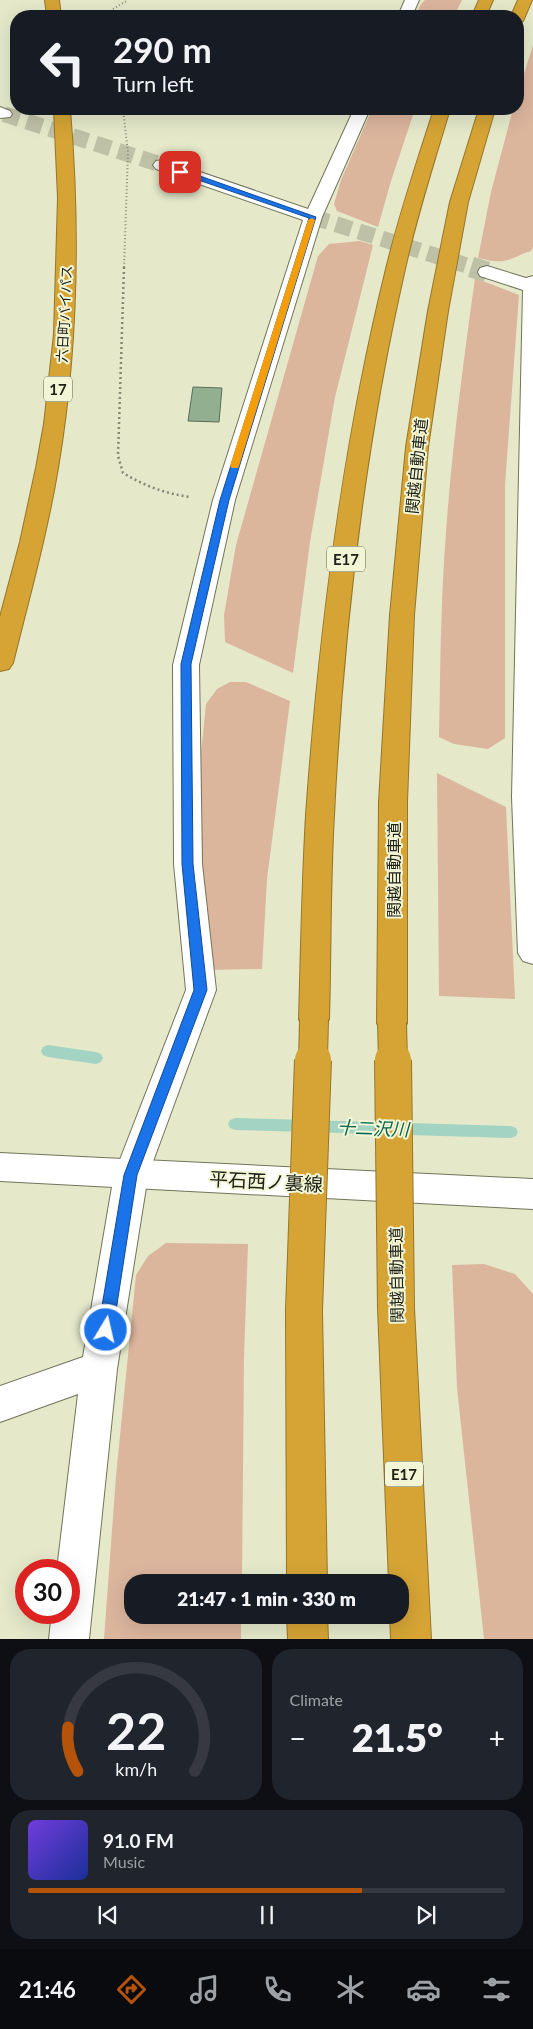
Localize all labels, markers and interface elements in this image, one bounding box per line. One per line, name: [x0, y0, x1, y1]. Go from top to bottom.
text: 290 m: [113, 28, 212, 70]
icon: left: [30, 30, 95, 95]
text: Turn left: [113, 70, 194, 97]
pin: [159, 151, 201, 193]
icon: arrive: [166, 158, 194, 186]
street label: 六日町バイパス: [53, 265, 75, 363]
road number: 17: [44, 376, 72, 402]
street label: 関越自動車道: [402, 417, 430, 515]
road number: E17: [327, 546, 365, 572]
street label: 関越自動車道: [384, 822, 403, 918]
water label: 十二沢川: [337, 1116, 411, 1140]
street label: 平石西ノ裏線: [208, 1167, 324, 1195]
street label: 関越自動車道: [386, 1227, 406, 1323]
position arrow: [79, 1303, 131, 1355]
road number: E17: [385, 1462, 423, 1486]
speed limit sign: 30: [15, 1559, 80, 1624]
text: 21:47 · 1 min · 330 m: [177, 1587, 356, 1610]
text: Climate: [290, 1690, 343, 1709]
text: 22: [106, 1699, 166, 1761]
text: 21.5°: [352, 1714, 443, 1760]
text: −: [290, 1721, 306, 1755]
text: +: [489, 1721, 505, 1755]
text: km/h: [115, 1758, 157, 1780]
text: 91.0 FM: [103, 1829, 174, 1852]
text: Music: [103, 1852, 145, 1871]
icon: previous: [94, 1901, 122, 1929]
icon: pause: [253, 1901, 281, 1929]
icon: next: [412, 1901, 440, 1929]
icon: directions: [114, 1972, 149, 2007]
icon: music: [187, 1972, 222, 2007]
icon: phone: [260, 1972, 295, 2007]
icon: climate: [333, 1972, 368, 2007]
icon: car: [406, 1972, 441, 2007]
icon: filters: [479, 1972, 514, 2007]
text: 21:46: [19, 1976, 76, 2003]

